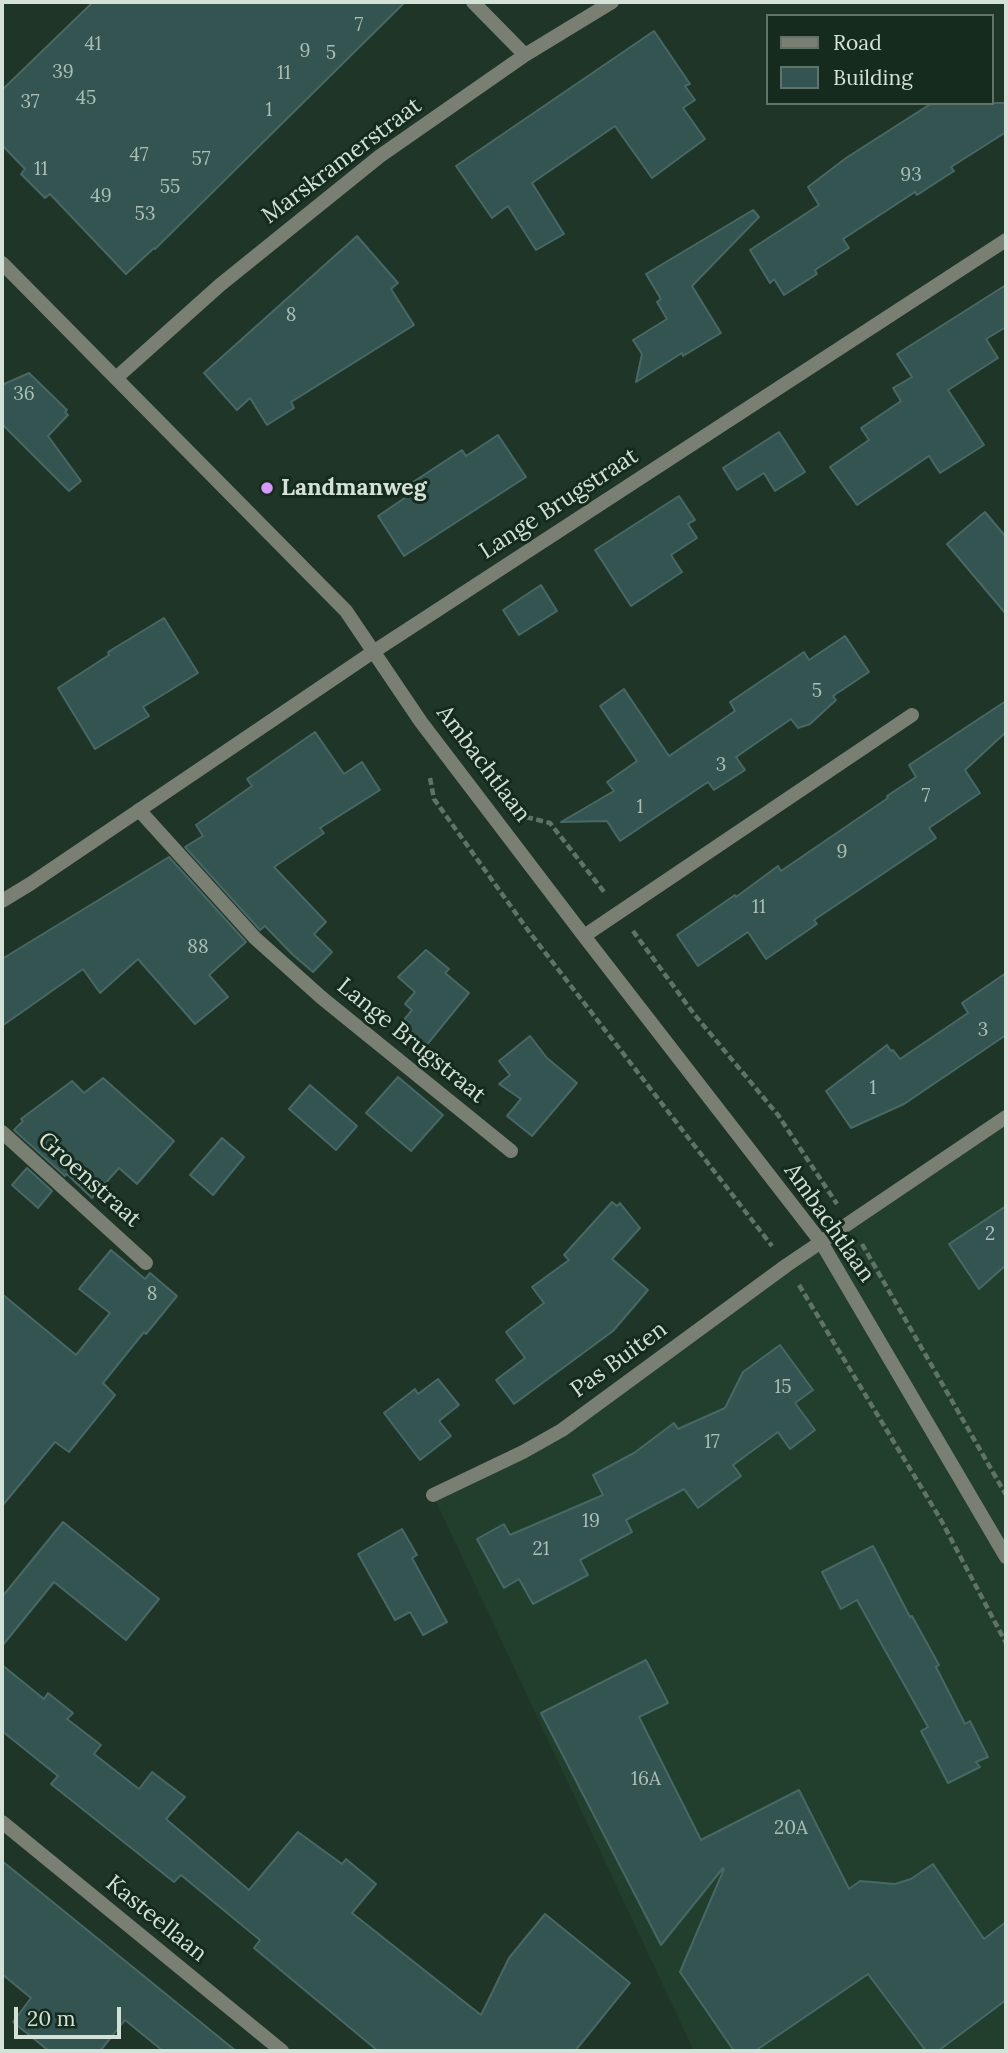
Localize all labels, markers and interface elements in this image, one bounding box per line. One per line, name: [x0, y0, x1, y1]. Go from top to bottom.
legend: [766, 14, 994, 105]
house number: 7: [355, 15, 363, 37]
text: Road: [833, 29, 882, 56]
house number: 41: [84, 34, 102, 56]
house number: 9: [300, 41, 310, 63]
house number: 5: [326, 43, 336, 65]
house number: 39: [52, 62, 74, 84]
house number: 11: [277, 63, 291, 85]
text: Building: [833, 64, 913, 91]
house number: 45: [76, 88, 96, 110]
house number: 37: [21, 92, 39, 114]
street label: Marskramerstraat: [257, 92, 427, 230]
house number: 1: [266, 100, 272, 122]
house number: 47: [129, 145, 149, 167]
house number: 57: [191, 149, 211, 171]
house number: 11: [34, 159, 48, 181]
house number: 93: [900, 165, 922, 187]
house number: 55: [160, 177, 180, 199]
house number: 49: [90, 186, 112, 208]
house number: 53: [135, 204, 155, 226]
house number: 8: [286, 305, 296, 327]
house number: 36: [13, 384, 35, 406]
street label: Lange Brugstraat: [475, 443, 643, 565]
place label: Landmanweg: [281, 474, 426, 502]
marker: Landmanweg: [259, 480, 275, 496]
house number: 5: [812, 681, 822, 703]
street label: Ambachtlaan: [430, 700, 536, 828]
house number: 3: [716, 755, 726, 777]
house number: 7: [922, 786, 930, 808]
house number: 1: [637, 797, 643, 819]
house number: 9: [837, 842, 847, 864]
house number: 11: [752, 897, 766, 919]
house number: 88: [187, 937, 209, 959]
street label: Lange Brugstraat: [331, 973, 491, 1109]
house number: 3: [978, 1020, 988, 1042]
house number: 1: [870, 1078, 876, 1100]
street label: Groenstraat: [32, 1127, 146, 1233]
street label: Ambachtlaan: [778, 1158, 880, 1288]
house number: 2: [985, 1224, 995, 1246]
house number: 8: [147, 1284, 157, 1306]
street label: Pas Buiten: [565, 1316, 673, 1404]
house number: 15: [774, 1377, 792, 1399]
house number: 17: [704, 1432, 720, 1454]
house number: 19: [582, 1511, 600, 1533]
house number: 21: [532, 1539, 550, 1561]
house number: 16A: [631, 1769, 661, 1791]
house number: 20A: [774, 1818, 808, 1840]
street label: Kasteellaan: [100, 1870, 212, 1968]
scale bar: [18, 1994, 124, 2038]
text: 20 m: [27, 2005, 76, 2032]

